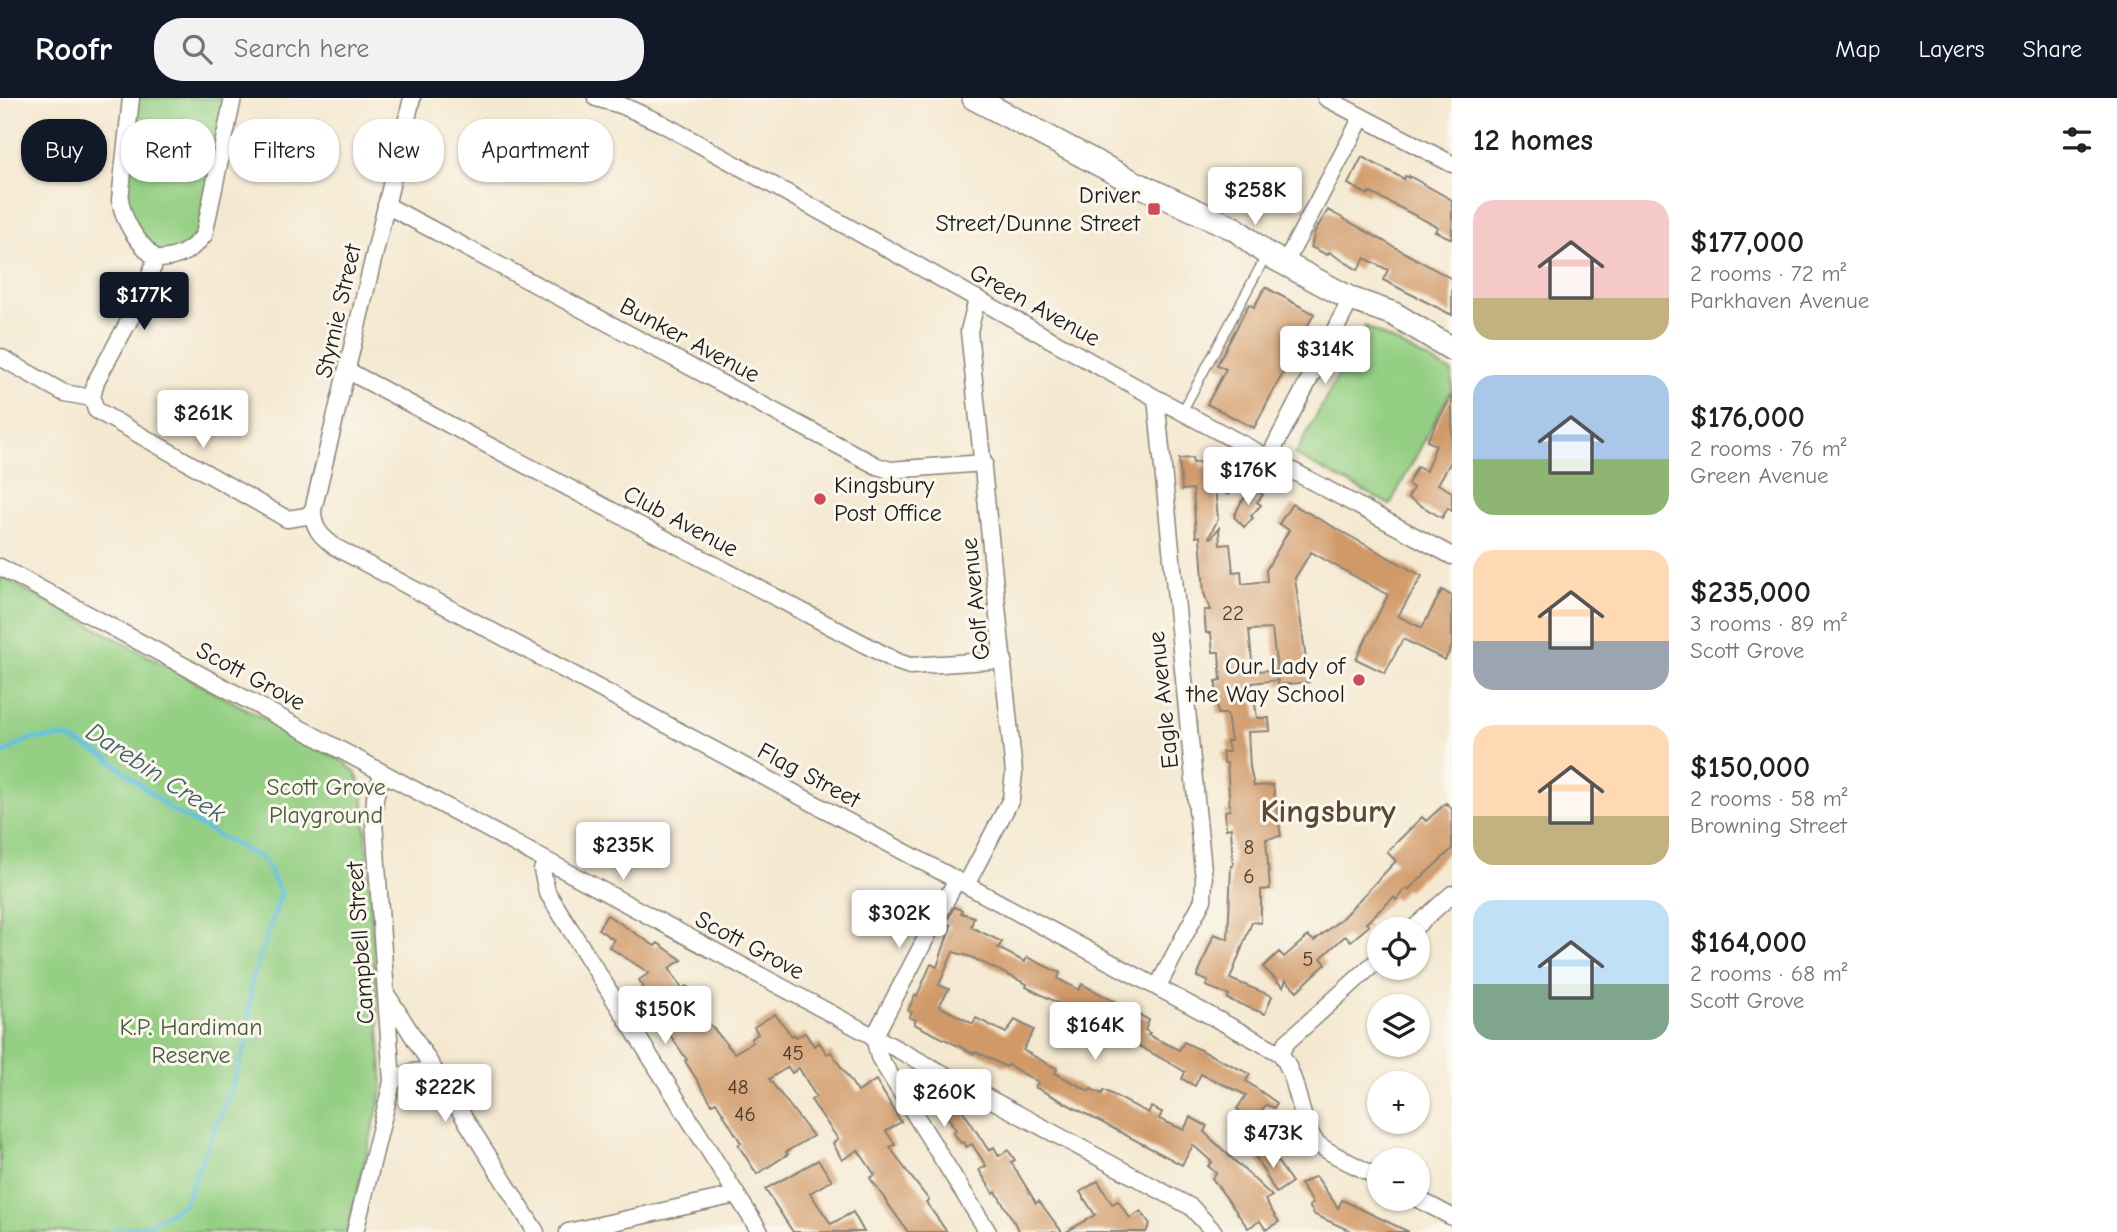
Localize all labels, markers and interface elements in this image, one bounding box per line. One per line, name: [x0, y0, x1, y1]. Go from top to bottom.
search box: [154, 18, 644, 81]
text: Roofr: [35, 30, 112, 68]
icon: search: [178, 30, 216, 68]
text: Search here: [234, 34, 369, 64]
text: Map: [1835, 35, 1881, 63]
text: Layers: [1919, 35, 1984, 63]
text: Share: [2022, 35, 2082, 63]
chip: Buy: [21, 119, 107, 182]
chip: Rent: [121, 119, 215, 182]
chip: Filters: [229, 119, 339, 182]
chip: New: [353, 119, 444, 182]
chip: Apartment: [458, 119, 613, 182]
icon: filters: [2058, 121, 2096, 159]
text: 12 homes: [1473, 123, 1593, 158]
pin: $258K: [1206, 167, 1304, 227]
text: $258K: [1224, 176, 1286, 203]
place label: Driver Street/Dunne Street: [935, 181, 1141, 237]
marker: Driver Street/Dunne Street: [1146, 201, 1162, 217]
text: $177,000: [1690, 225, 1804, 260]
icon: home: [1529, 228, 1613, 312]
street label: Stymie Street: [309, 240, 367, 381]
street label: Green Avenue: [965, 258, 1105, 352]
text: 2 rooms · 72 m²: [1690, 260, 1846, 287]
pin: $177K: [95, 272, 193, 332]
text: $177K: [116, 281, 172, 308]
text: Parkhaven Avenue: [1690, 287, 1869, 314]
street label: Bunker Avenue: [615, 291, 765, 389]
pin: $314K: [1276, 327, 1374, 386]
text: $314K: [1296, 335, 1354, 362]
pin: $261K: [154, 390, 252, 450]
text: $261K: [173, 399, 233, 426]
text: $176,000: [1690, 400, 1805, 435]
icon: home: [1529, 403, 1613, 487]
text: 2 rooms · 76 m²: [1690, 435, 1846, 462]
pin: $176K: [1199, 448, 1297, 507]
text: $176K: [1219, 456, 1277, 483]
text: Green Avenue: [1690, 462, 1829, 489]
place label: Kingsbury Post Office: [834, 471, 942, 527]
street label: Club Avenue: [619, 479, 743, 563]
marker: Kingsbury Post Office: [812, 491, 828, 507]
street label: Golf Avenue: [955, 536, 995, 662]
text: $235,000: [1690, 575, 1811, 610]
icon: home: [1529, 578, 1613, 662]
house number: 22: [1222, 601, 1244, 625]
text: 3 rooms · 89 m²: [1690, 610, 1847, 637]
street label: Eagle Avenue: [1142, 630, 1184, 770]
street label: Scott Grove: [192, 636, 310, 716]
text: Scott Grove: [1690, 637, 1804, 664]
place label: Our Lady of the Way School: [1186, 652, 1346, 708]
marker: Our Lady of the Way School: [1351, 672, 1367, 688]
water label: Darebin Creek: [80, 717, 231, 829]
street label: Flag Street: [753, 736, 866, 814]
text: $150,000: [1690, 750, 1810, 785]
icon: home: [1529, 753, 1613, 837]
park label: Scott Grove Playground: [266, 773, 386, 829]
text: 2 rooms · 58 m²: [1690, 785, 1848, 812]
district label: Kingsbury: [1260, 793, 1396, 830]
text: Browning Street: [1690, 812, 1847, 839]
pin: $235K: [574, 822, 672, 882]
text: $235K: [592, 831, 654, 858]
house number: 8: [1244, 835, 1254, 859]
street label: Campbell Street: [340, 859, 380, 1025]
house number: 6: [1243, 864, 1255, 888]
pin: $302K: [850, 890, 948, 950]
text: $302K: [868, 899, 930, 926]
street label: Scott Grove: [691, 905, 809, 985]
map controls: [1367, 917, 1430, 1211]
button: locate: [1367, 917, 1430, 980]
text: $164,000: [1690, 925, 1807, 960]
icon: home: [1529, 928, 1613, 1012]
house number: 5: [1302, 947, 1314, 971]
text: 2 rooms · 68 m²: [1690, 960, 1848, 987]
pin: $150K: [616, 986, 714, 1046]
text: Scott Grove: [1690, 987, 1804, 1014]
button: layers: [1367, 994, 1430, 1057]
text: $150K: [634, 995, 696, 1022]
pin: $164K: [1046, 1002, 1144, 1062]
text: $164K: [1066, 1011, 1124, 1038]
park label: K.P. Hardiman Reserve: [120, 1013, 262, 1069]
house number: 45: [782, 1041, 804, 1065]
pin: $222K: [396, 1065, 494, 1124]
pin: $260K: [895, 1070, 993, 1129]
button: +: [1367, 1071, 1430, 1134]
text: $222K: [414, 1073, 476, 1100]
house number: 48: [728, 1075, 748, 1099]
text: $260K: [912, 1078, 976, 1105]
house number: 46: [734, 1102, 756, 1126]
pin: $473K: [1224, 1110, 1322, 1170]
text: $473K: [1243, 1119, 1303, 1146]
button: −: [1367, 1148, 1430, 1211]

